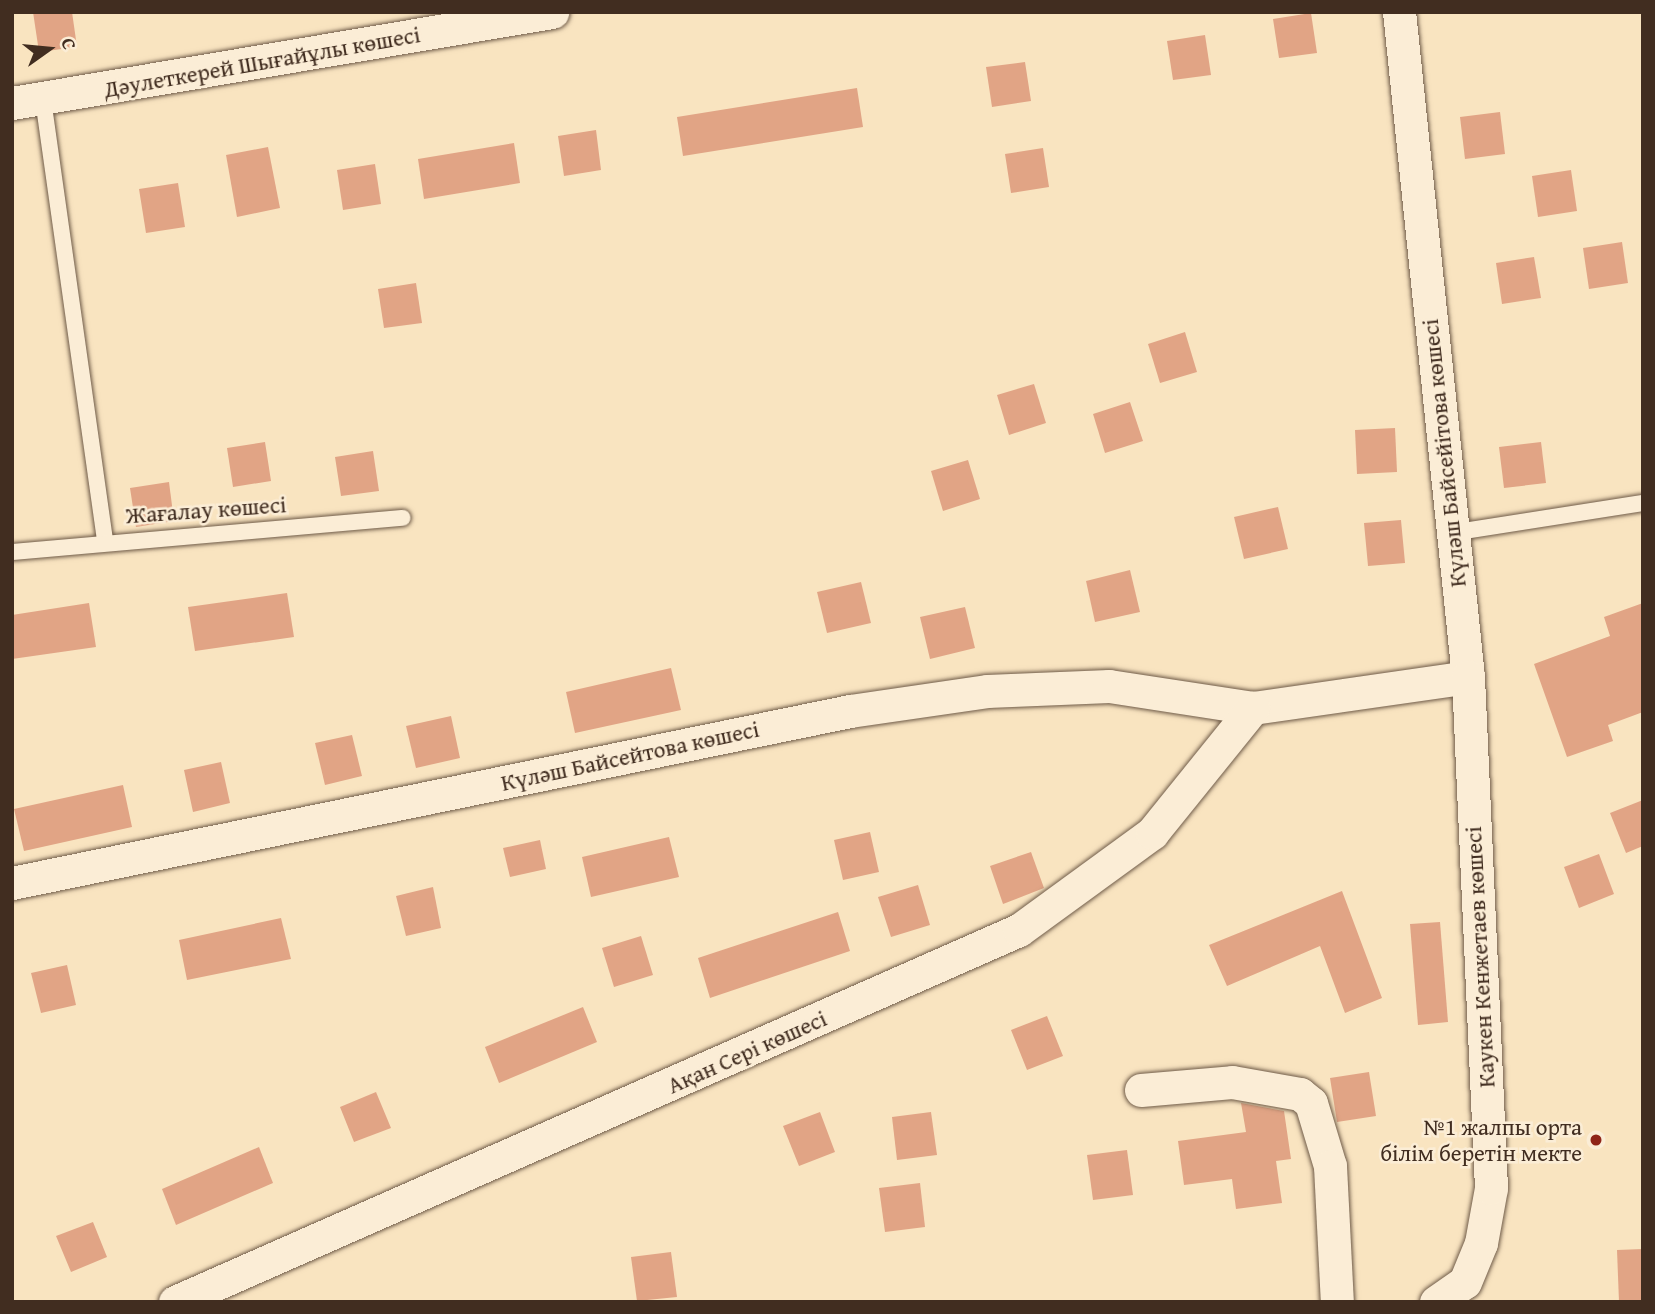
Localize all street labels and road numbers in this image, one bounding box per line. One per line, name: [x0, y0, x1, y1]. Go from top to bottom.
street label: Дәулеткерей Шығайұлы көшесі: [102, 21, 422, 103]
street label: Күләш Байсейітова көшесі: [1416, 318, 1472, 588]
street label: Жағалау көшесі: [125, 491, 287, 529]
street label: Күләш Байсейтова көшесі: [498, 715, 762, 797]
street label: Каукен Кенжетаев көшесі: [1459, 826, 1501, 1088]
street label: Ақан Сері көшесі: [663, 1005, 831, 1099]

